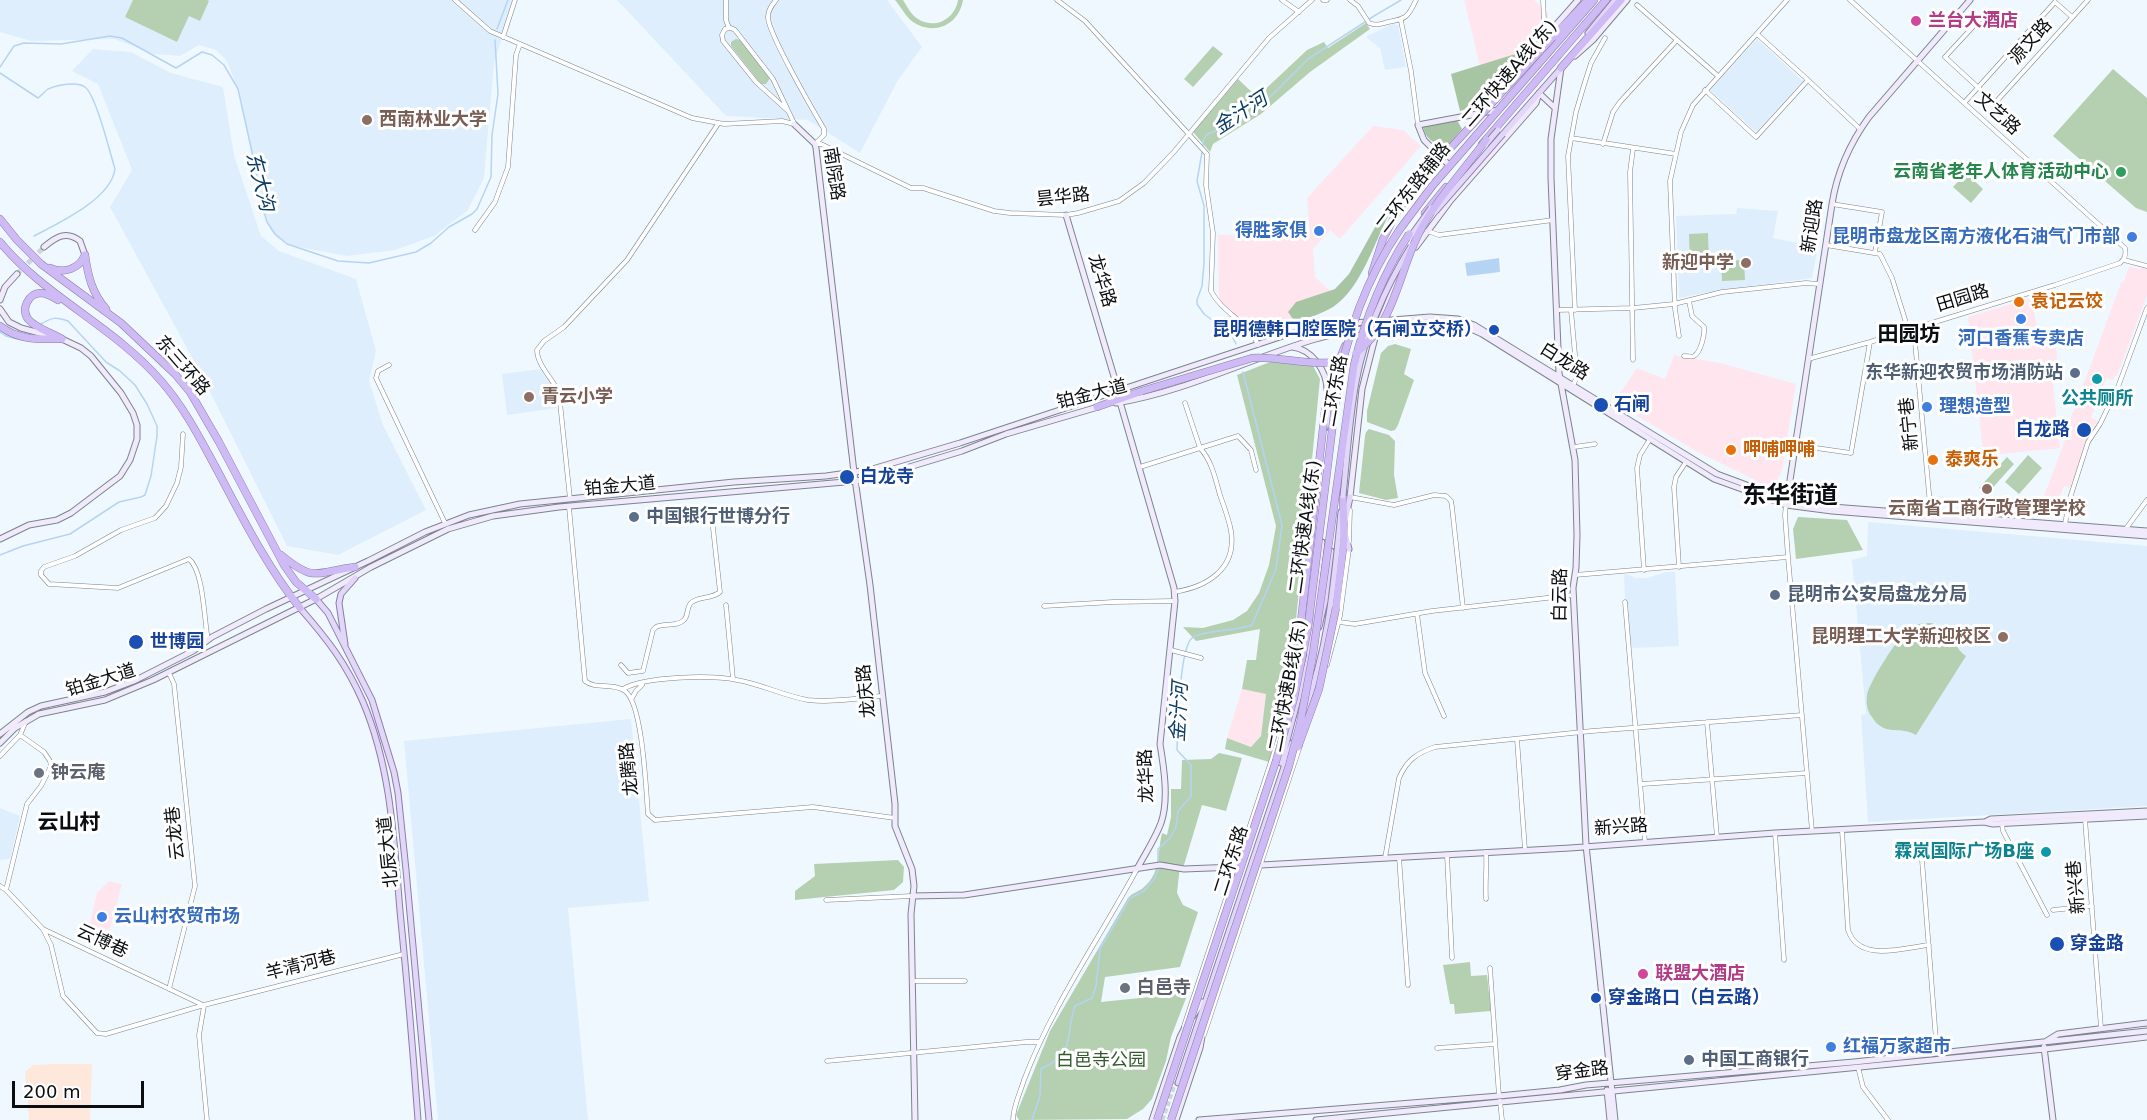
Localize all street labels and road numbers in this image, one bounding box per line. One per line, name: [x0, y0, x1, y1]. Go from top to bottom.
street label: 源文路: [2005, 15, 2057, 69]
street label: 二环快速A线(东): [1458, 16, 1562, 132]
street label: 文艺路: [1970, 88, 2024, 140]
street label: 二环东路辅路: [1372, 139, 1456, 237]
street label: 南院路: [818, 146, 848, 202]
street label: 昙华路: [1035, 184, 1091, 212]
street label: 新迎路: [1798, 198, 1828, 254]
street label: 龙华路: [1083, 252, 1119, 310]
street label: 田园路: [1934, 281, 1992, 317]
street label: 东三环路: [150, 332, 214, 400]
street label: 白龙路: [1535, 339, 1593, 385]
street label: 二环东路: [1319, 354, 1353, 428]
street label: 铂金大道: [1054, 376, 1130, 414]
street label: 新宁巷: [1896, 396, 1924, 452]
street label: 二环快速A线(东): [1286, 459, 1326, 595]
street label: 铂金大道: [583, 473, 657, 501]
street label: 白云路: [1550, 568, 1572, 622]
street label: 二环快速B线(东): [1266, 618, 1312, 754]
street label: 铂金大道: [63, 660, 139, 702]
street label: 龙庆路: [853, 663, 881, 719]
street label: 龙腾路: [616, 741, 644, 797]
street label: 龙华路: [1135, 749, 1159, 803]
street label: 云龙巷: [162, 805, 190, 861]
street label: 北辰大道: [374, 815, 404, 889]
street label: 新兴路: [1593, 815, 1649, 841]
street label: 二环东路: [1211, 823, 1253, 899]
street label: 新兴巷: [2064, 859, 2090, 915]
street label: 云博巷: [73, 921, 131, 963]
street label: 羊清河巷: [263, 947, 339, 985]
street label: 穿金路: [1554, 1058, 1610, 1086]

